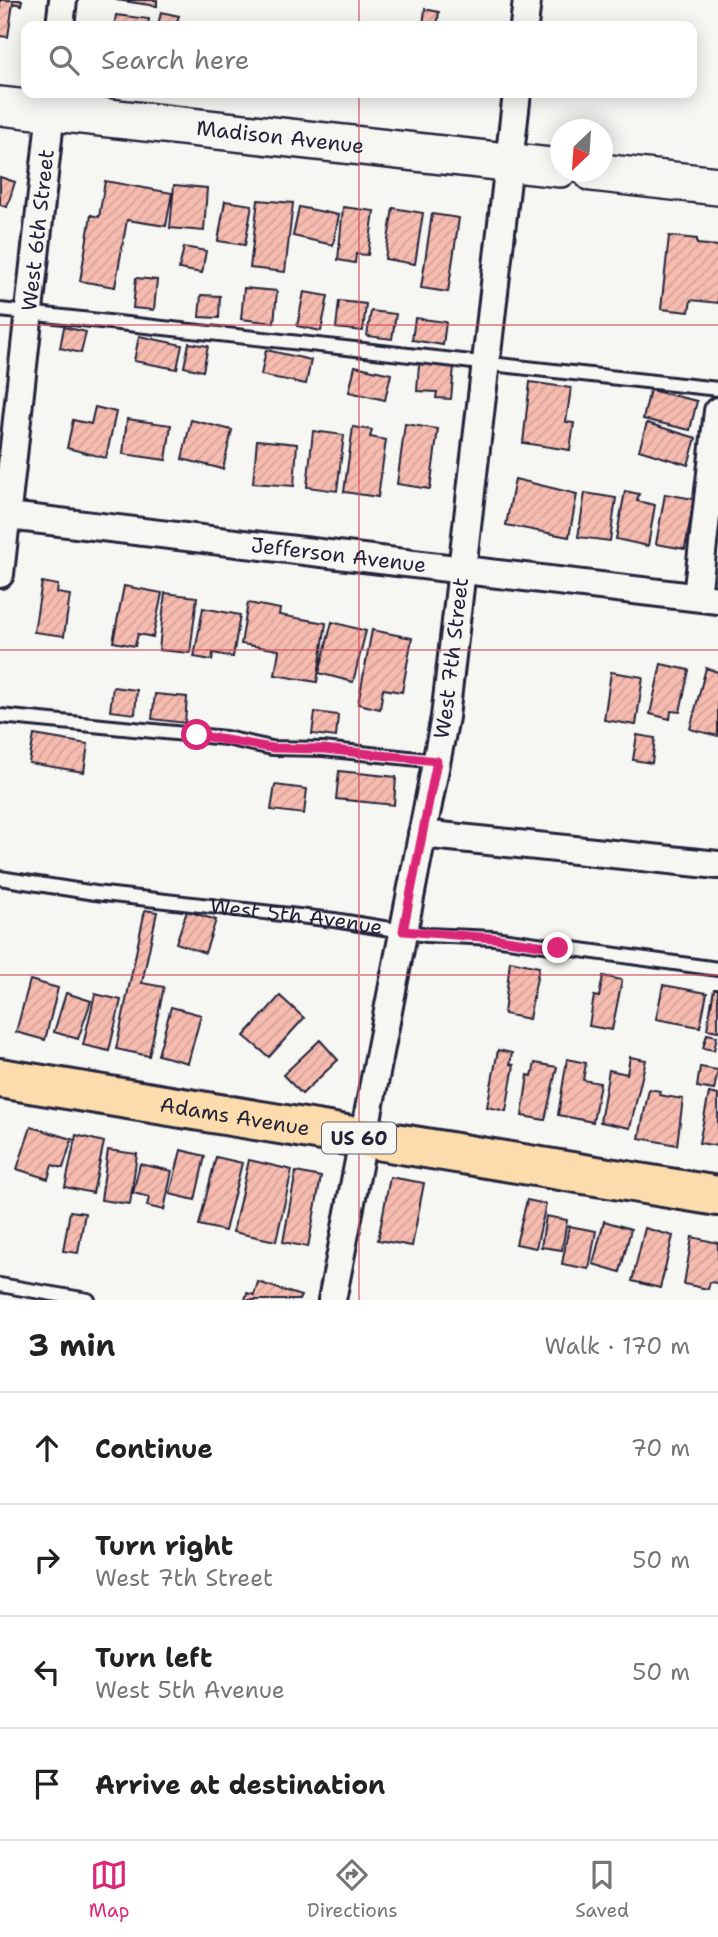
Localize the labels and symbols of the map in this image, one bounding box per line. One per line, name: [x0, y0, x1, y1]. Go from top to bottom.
street label: Madison Avenue: [195, 114, 366, 160]
north arrow: [550, 119, 613, 182]
street label: West 6th Street: [15, 148, 61, 312]
street label: Jefferson Avenue: [249, 531, 428, 579]
street label: West 7th Street: [427, 576, 475, 741]
route start: [181, 719, 212, 750]
street label: West 5th Avenue: [209, 892, 385, 942]
route end: [542, 932, 573, 963]
street label: Adams Avenue: [158, 1091, 312, 1143]
road number: US 60: [322, 1122, 396, 1154]

